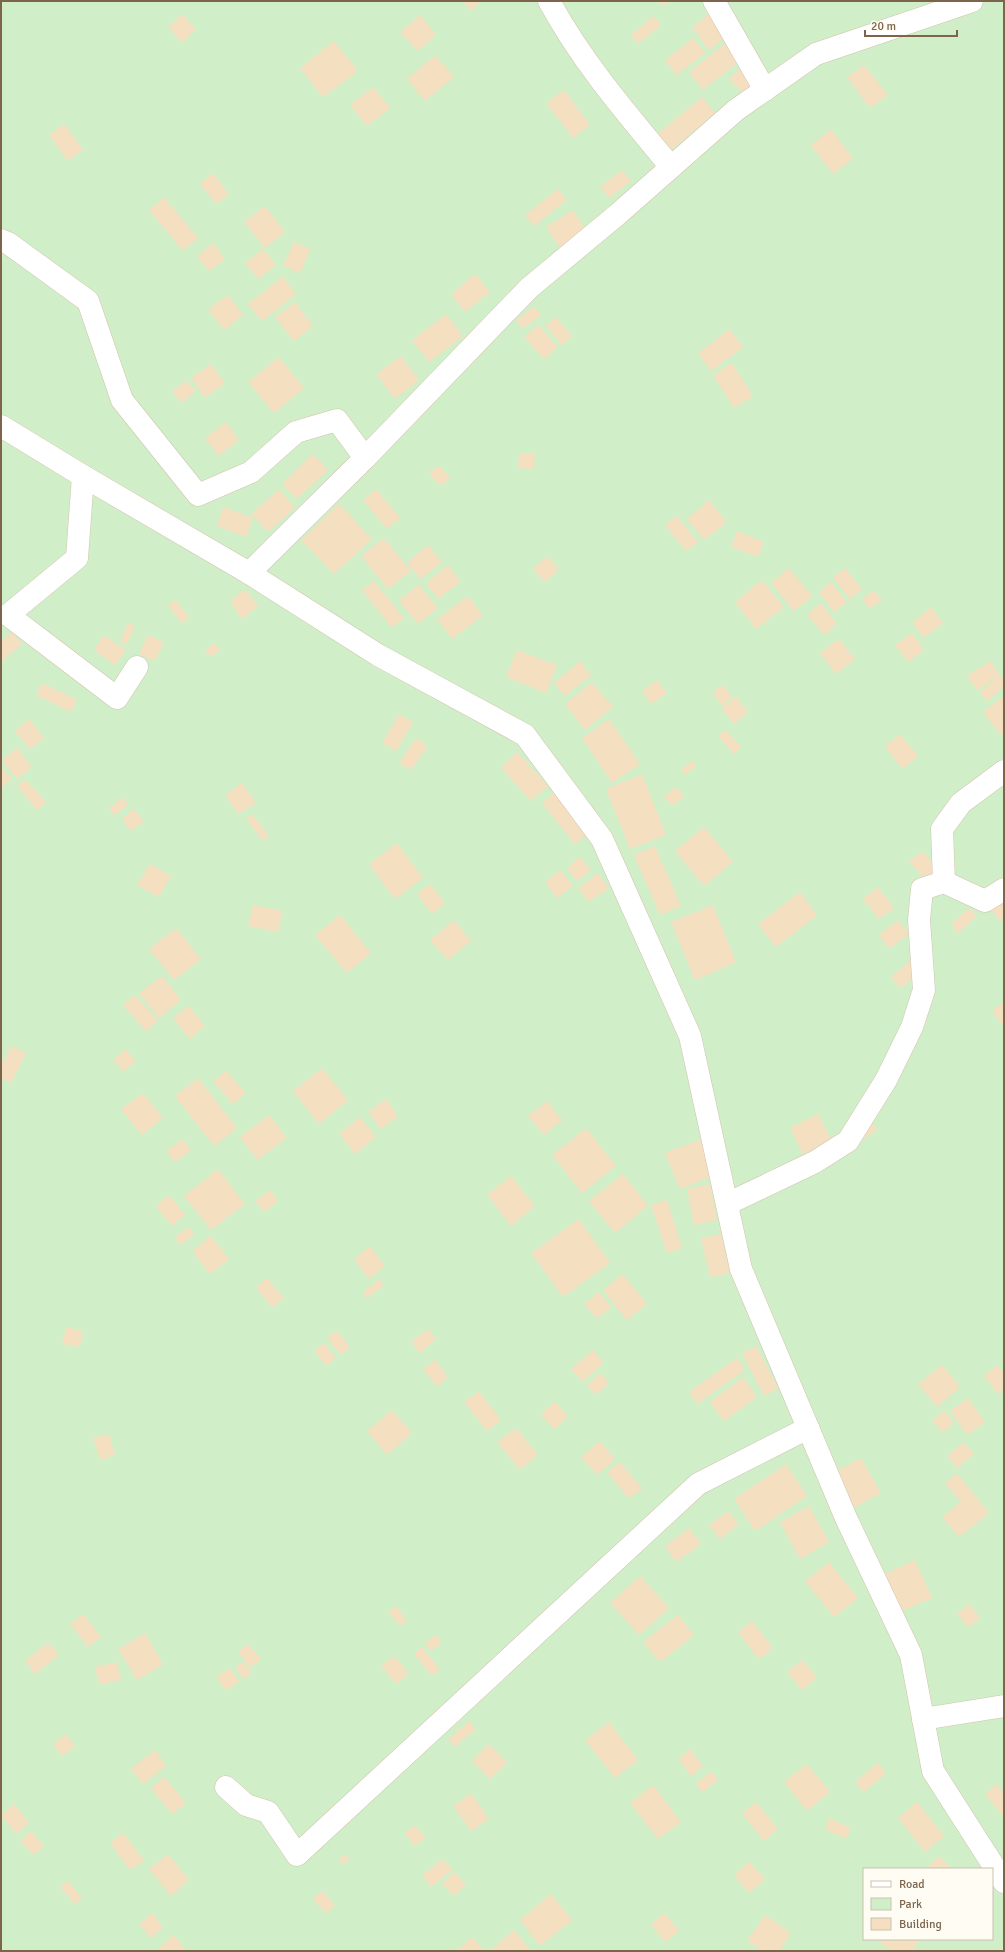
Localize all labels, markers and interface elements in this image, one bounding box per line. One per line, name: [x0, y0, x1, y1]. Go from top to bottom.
scale bar: [865, 12, 957, 38]
text: 20 m: [871, 19, 896, 34]
legend: [863, 1868, 993, 1940]
text: Road: [899, 1877, 925, 1892]
text: Park: [899, 1897, 922, 1912]
text: Building: [899, 1917, 942, 1932]

